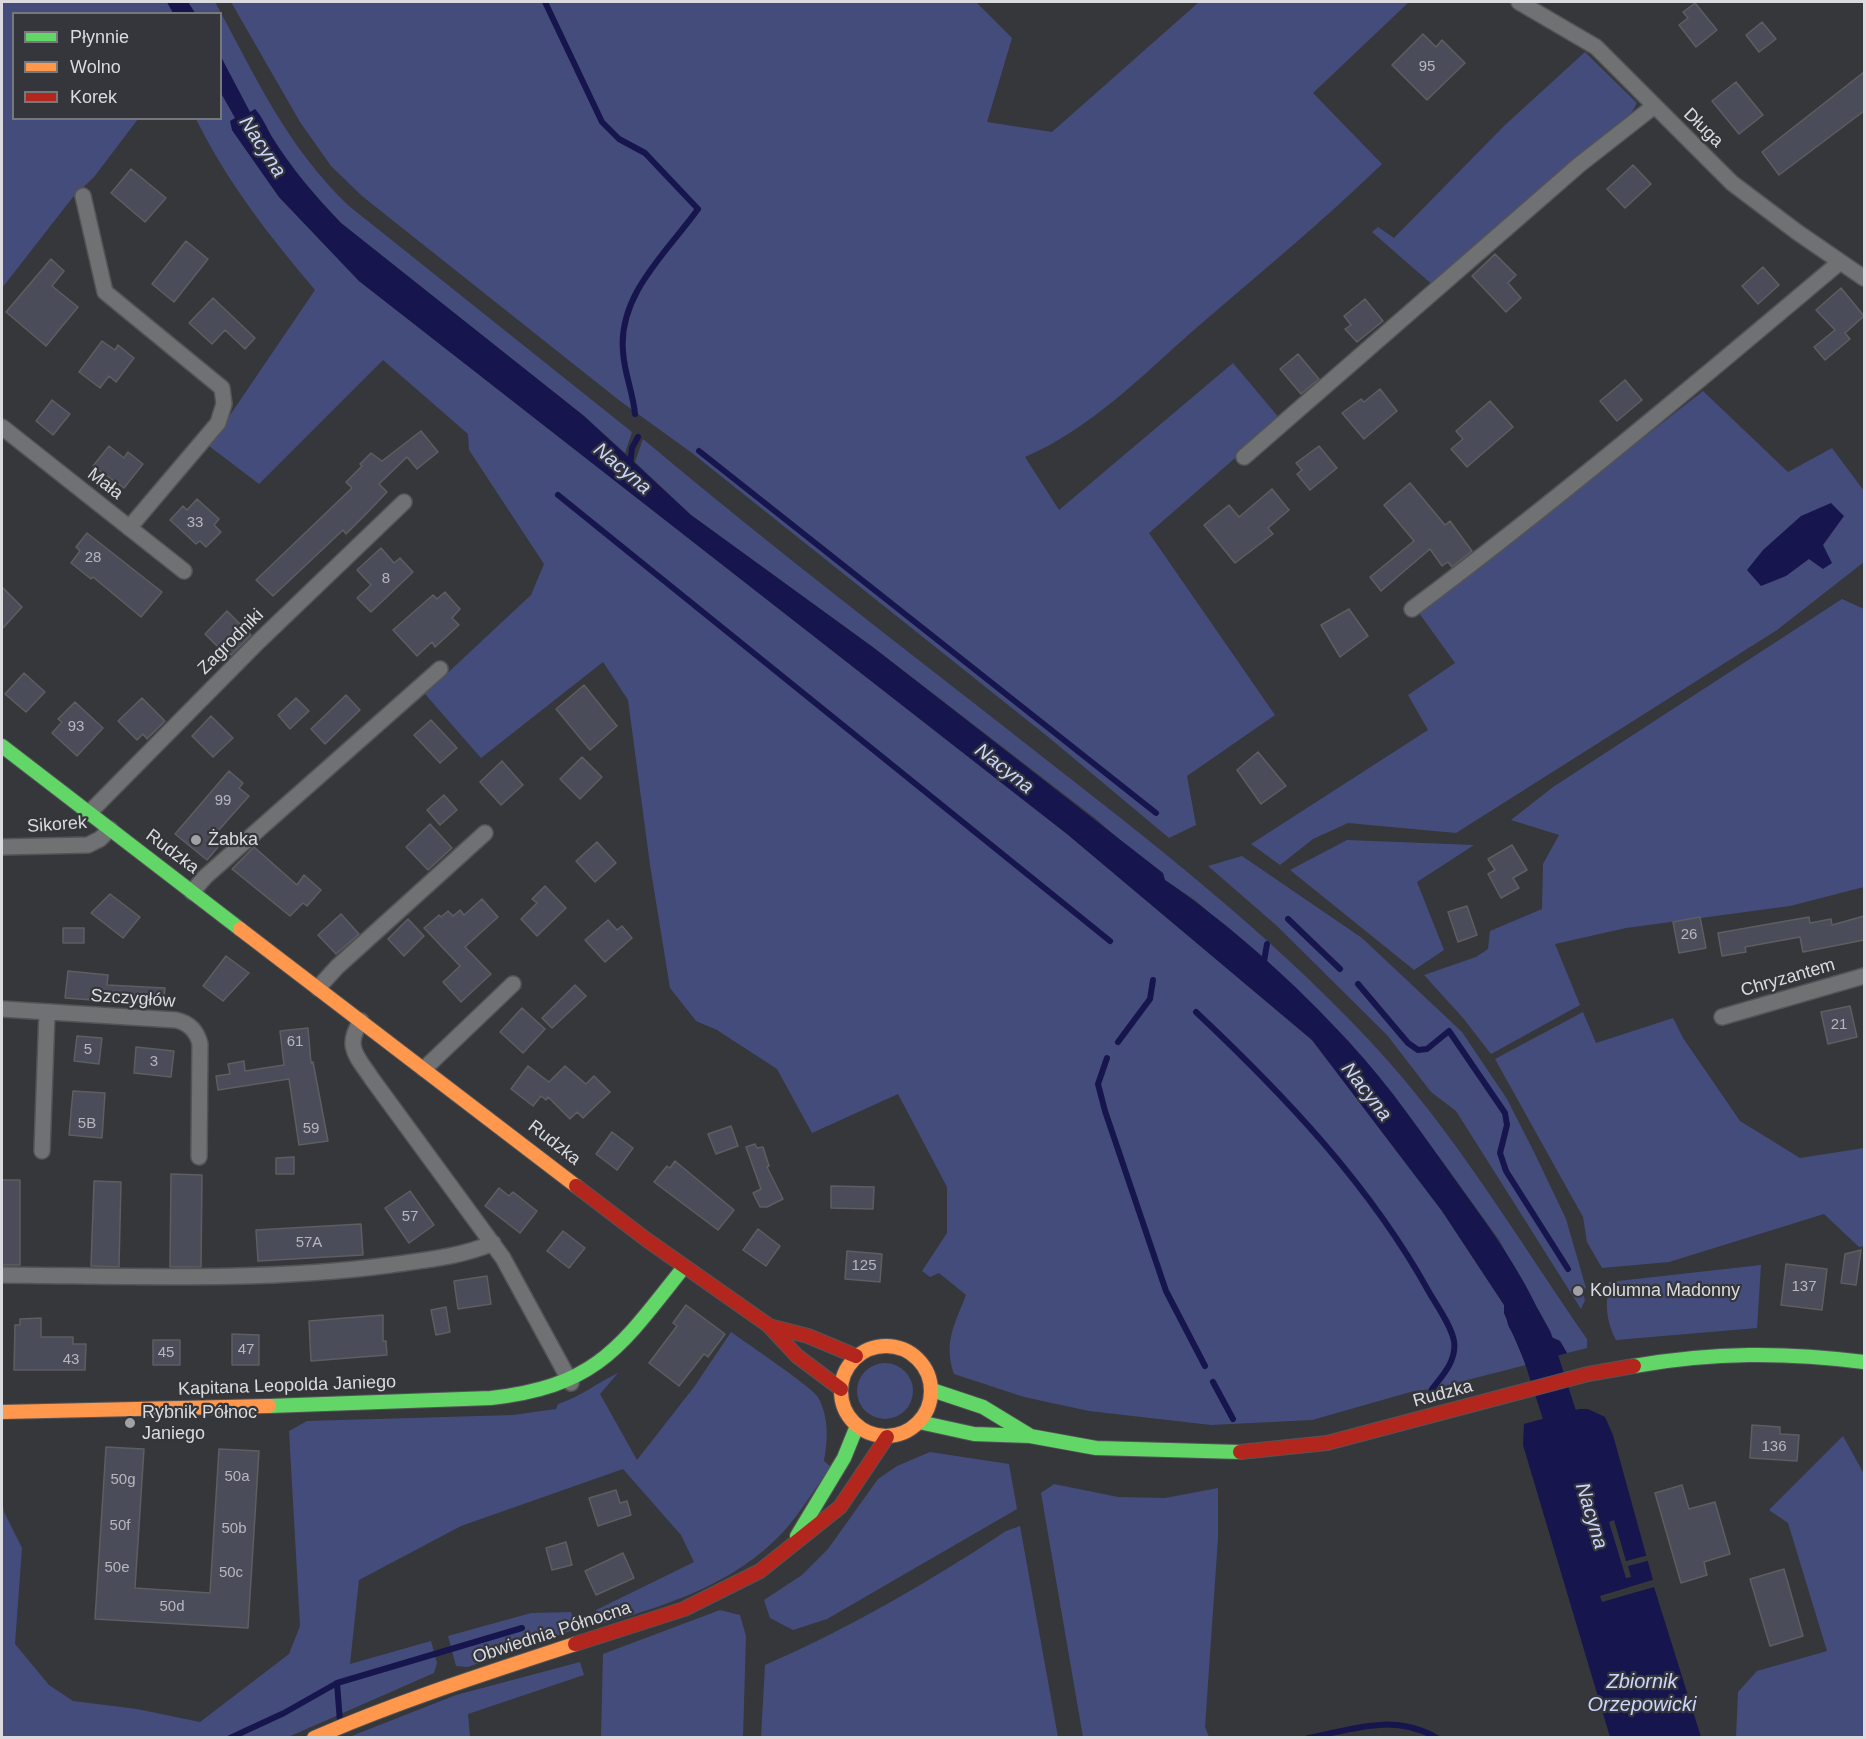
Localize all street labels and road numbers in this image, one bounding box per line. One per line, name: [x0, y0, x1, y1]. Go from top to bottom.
street label: Długa: [1679, 104, 1727, 152]
street label: Mała: [83, 463, 127, 505]
street label: Zagrodniki: [194, 605, 268, 679]
street label: Sikorek: [26, 812, 88, 838]
street label: Rudzka: [141, 825, 203, 879]
street label: Chryzantem: [1738, 954, 1838, 1002]
street label: Szczygłów: [90, 985, 176, 1013]
street label: Rudzka: [523, 1116, 585, 1170]
street label: Kapitana Leopolda Janiego: [178, 1371, 396, 1401]
street label: Rudzka: [1411, 1376, 1475, 1412]
street label: Obwiednia Północna: [470, 1597, 634, 1669]

